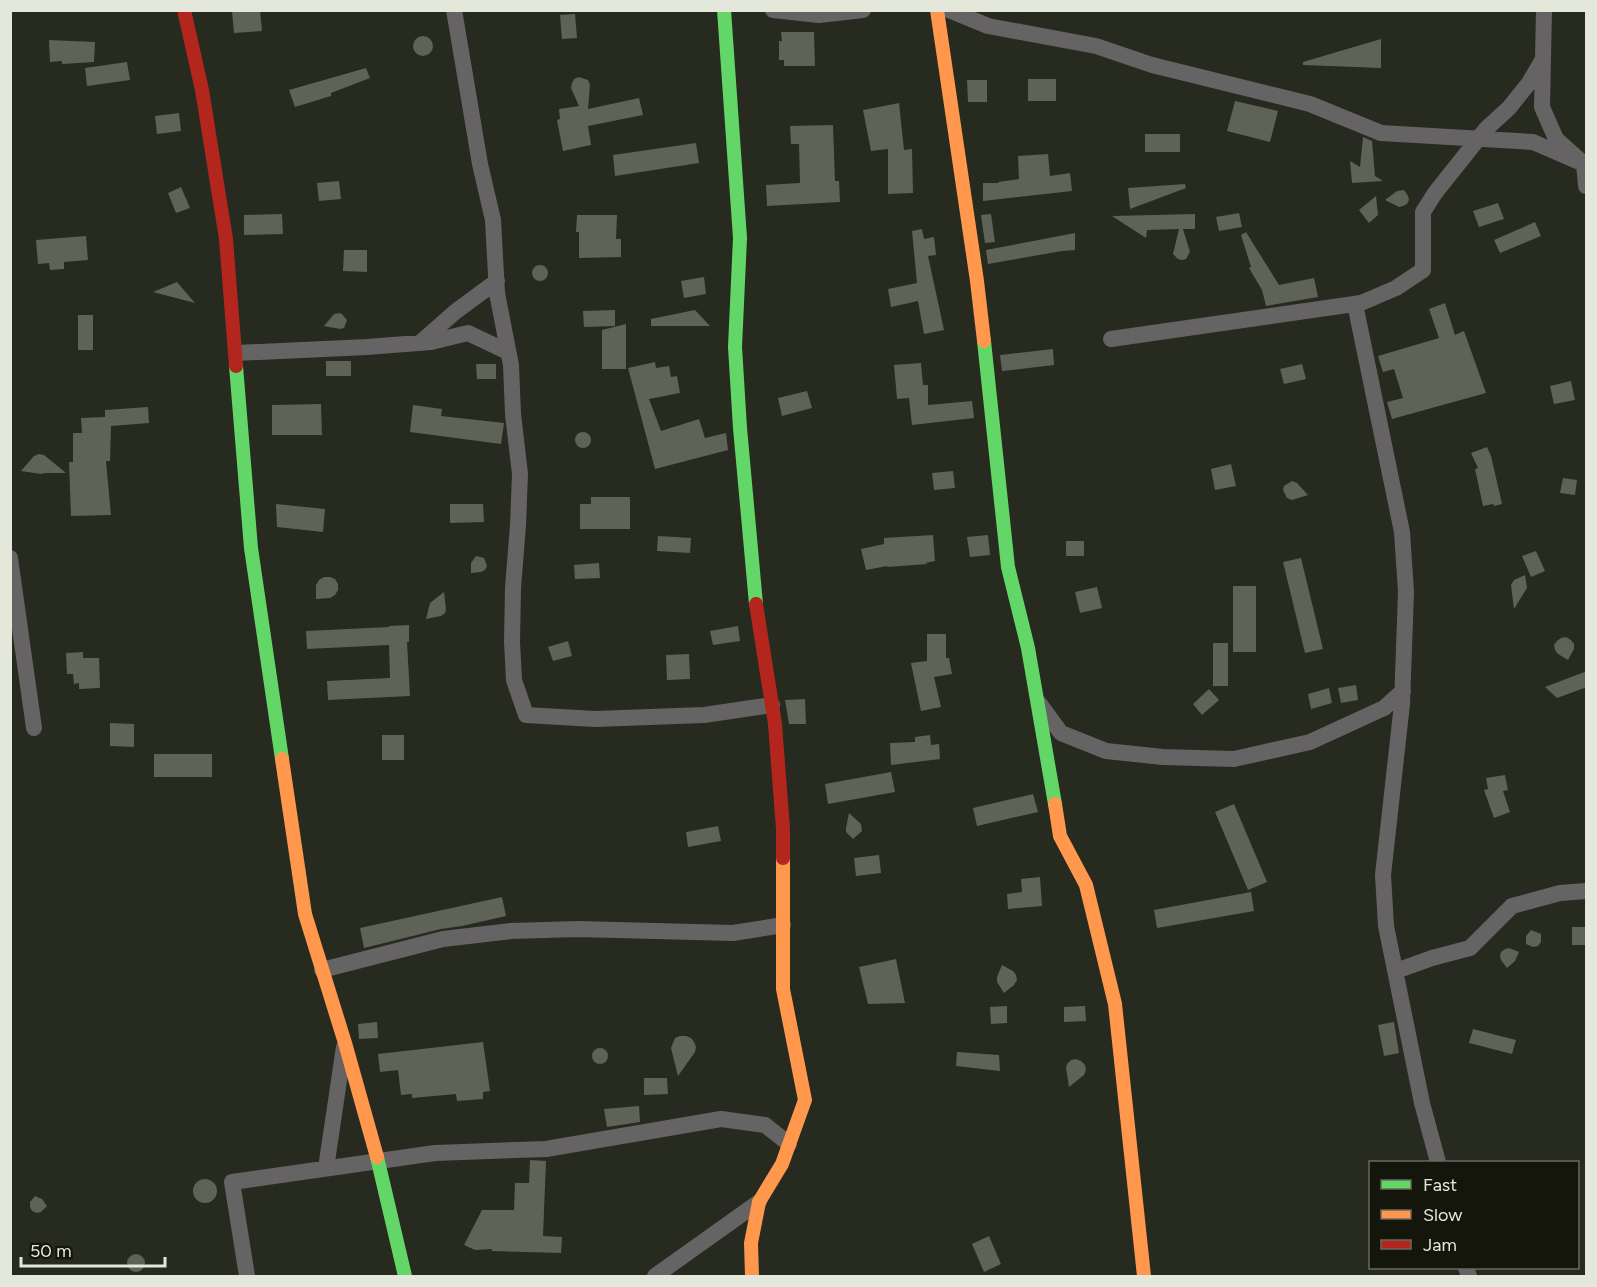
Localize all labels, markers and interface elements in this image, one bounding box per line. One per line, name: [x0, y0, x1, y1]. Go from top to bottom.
legend: [1369, 1161, 1579, 1269]
text: Fast: [1423, 1174, 1457, 1196]
text: Slow: [1423, 1204, 1462, 1226]
scale bar: [21, 1230, 165, 1268]
text: Jam: [1423, 1234, 1457, 1256]
text: 50 m: [30, 1240, 72, 1262]

